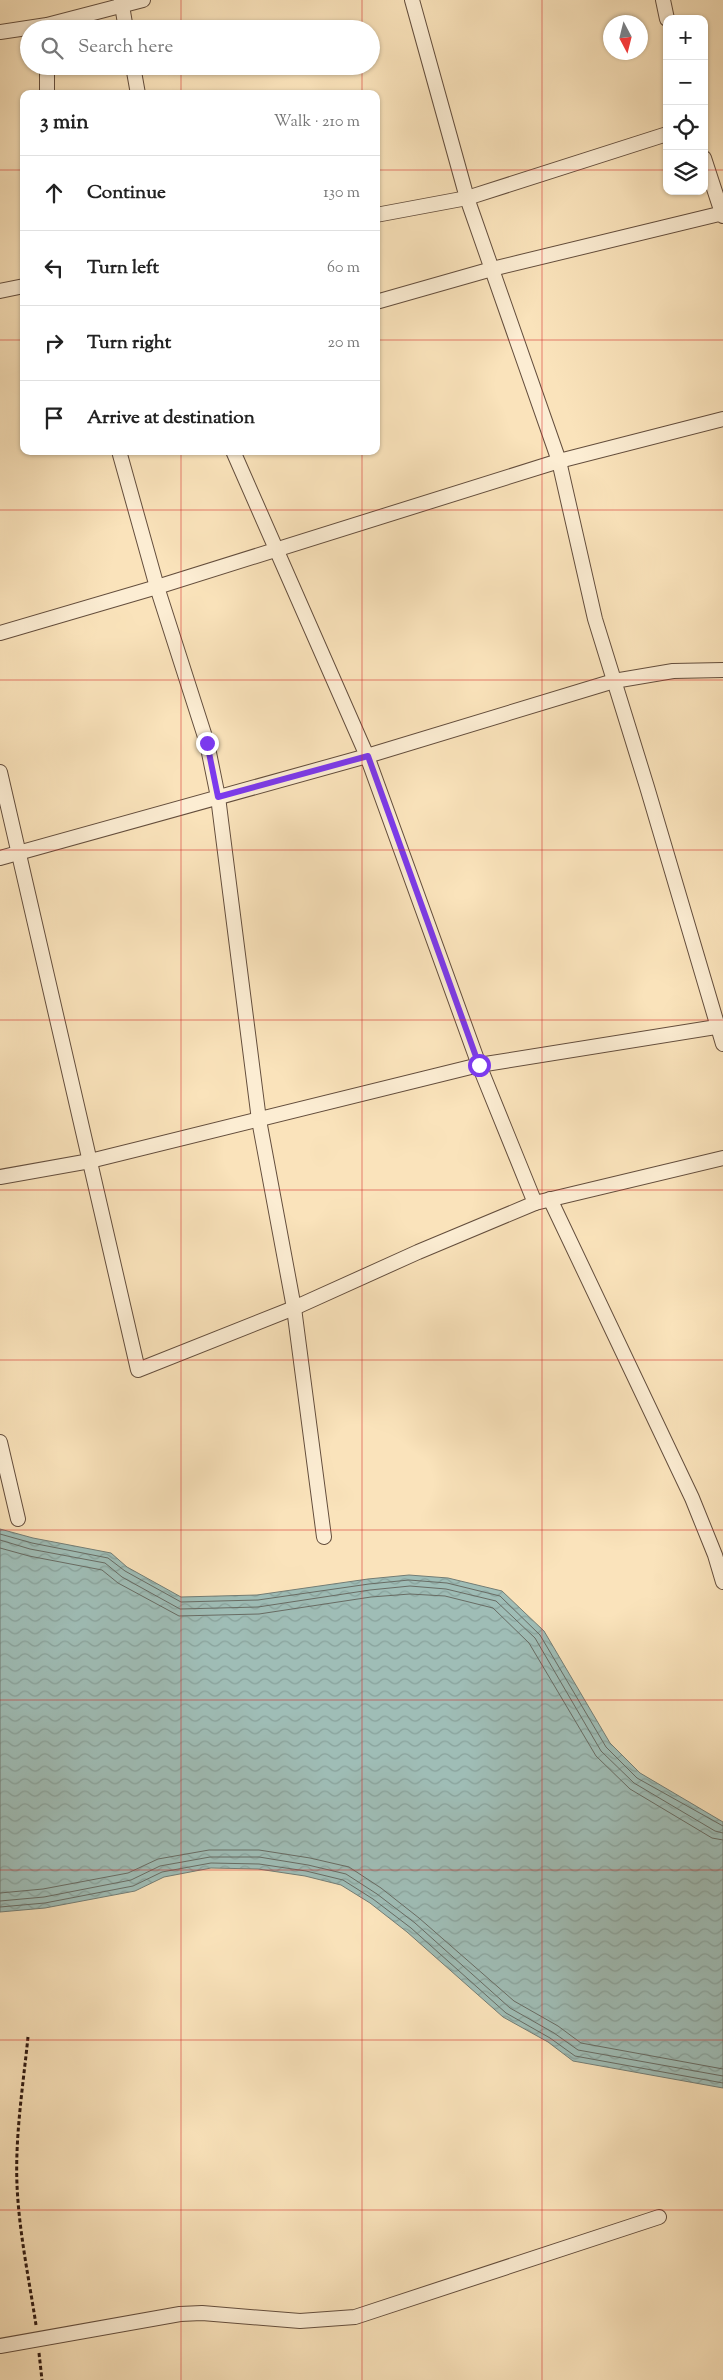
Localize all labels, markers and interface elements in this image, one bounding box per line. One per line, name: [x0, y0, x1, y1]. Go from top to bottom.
north arrow: [603, 15, 648, 60]
map controls: [663, 15, 708, 195]
button: +: [663, 15, 708, 60]
search box: [20, 20, 380, 75]
icon: search: [38, 34, 66, 62]
text: Search here: [78, 34, 173, 61]
button: −: [663, 60, 708, 105]
button: locate: [663, 105, 708, 150]
text: 3 min: [40, 108, 89, 138]
text: Walk · 210 m: [274, 111, 360, 134]
button: layers: [663, 150, 708, 195]
icon: ahead: [40, 179, 68, 207]
text: Continue: [87, 180, 166, 207]
text: 130 m: [323, 182, 360, 205]
icon: left: [40, 254, 68, 282]
text: Turn left: [87, 255, 159, 282]
text: 60 m: [327, 257, 360, 280]
icon: right: [40, 329, 68, 357]
text: Turn right: [87, 330, 171, 357]
text: 20 m: [327, 332, 360, 355]
icon: arrive: [40, 404, 68, 432]
text: Arrive at destination: [87, 405, 255, 432]
route end: [196, 732, 219, 755]
route start: [468, 1054, 491, 1077]

